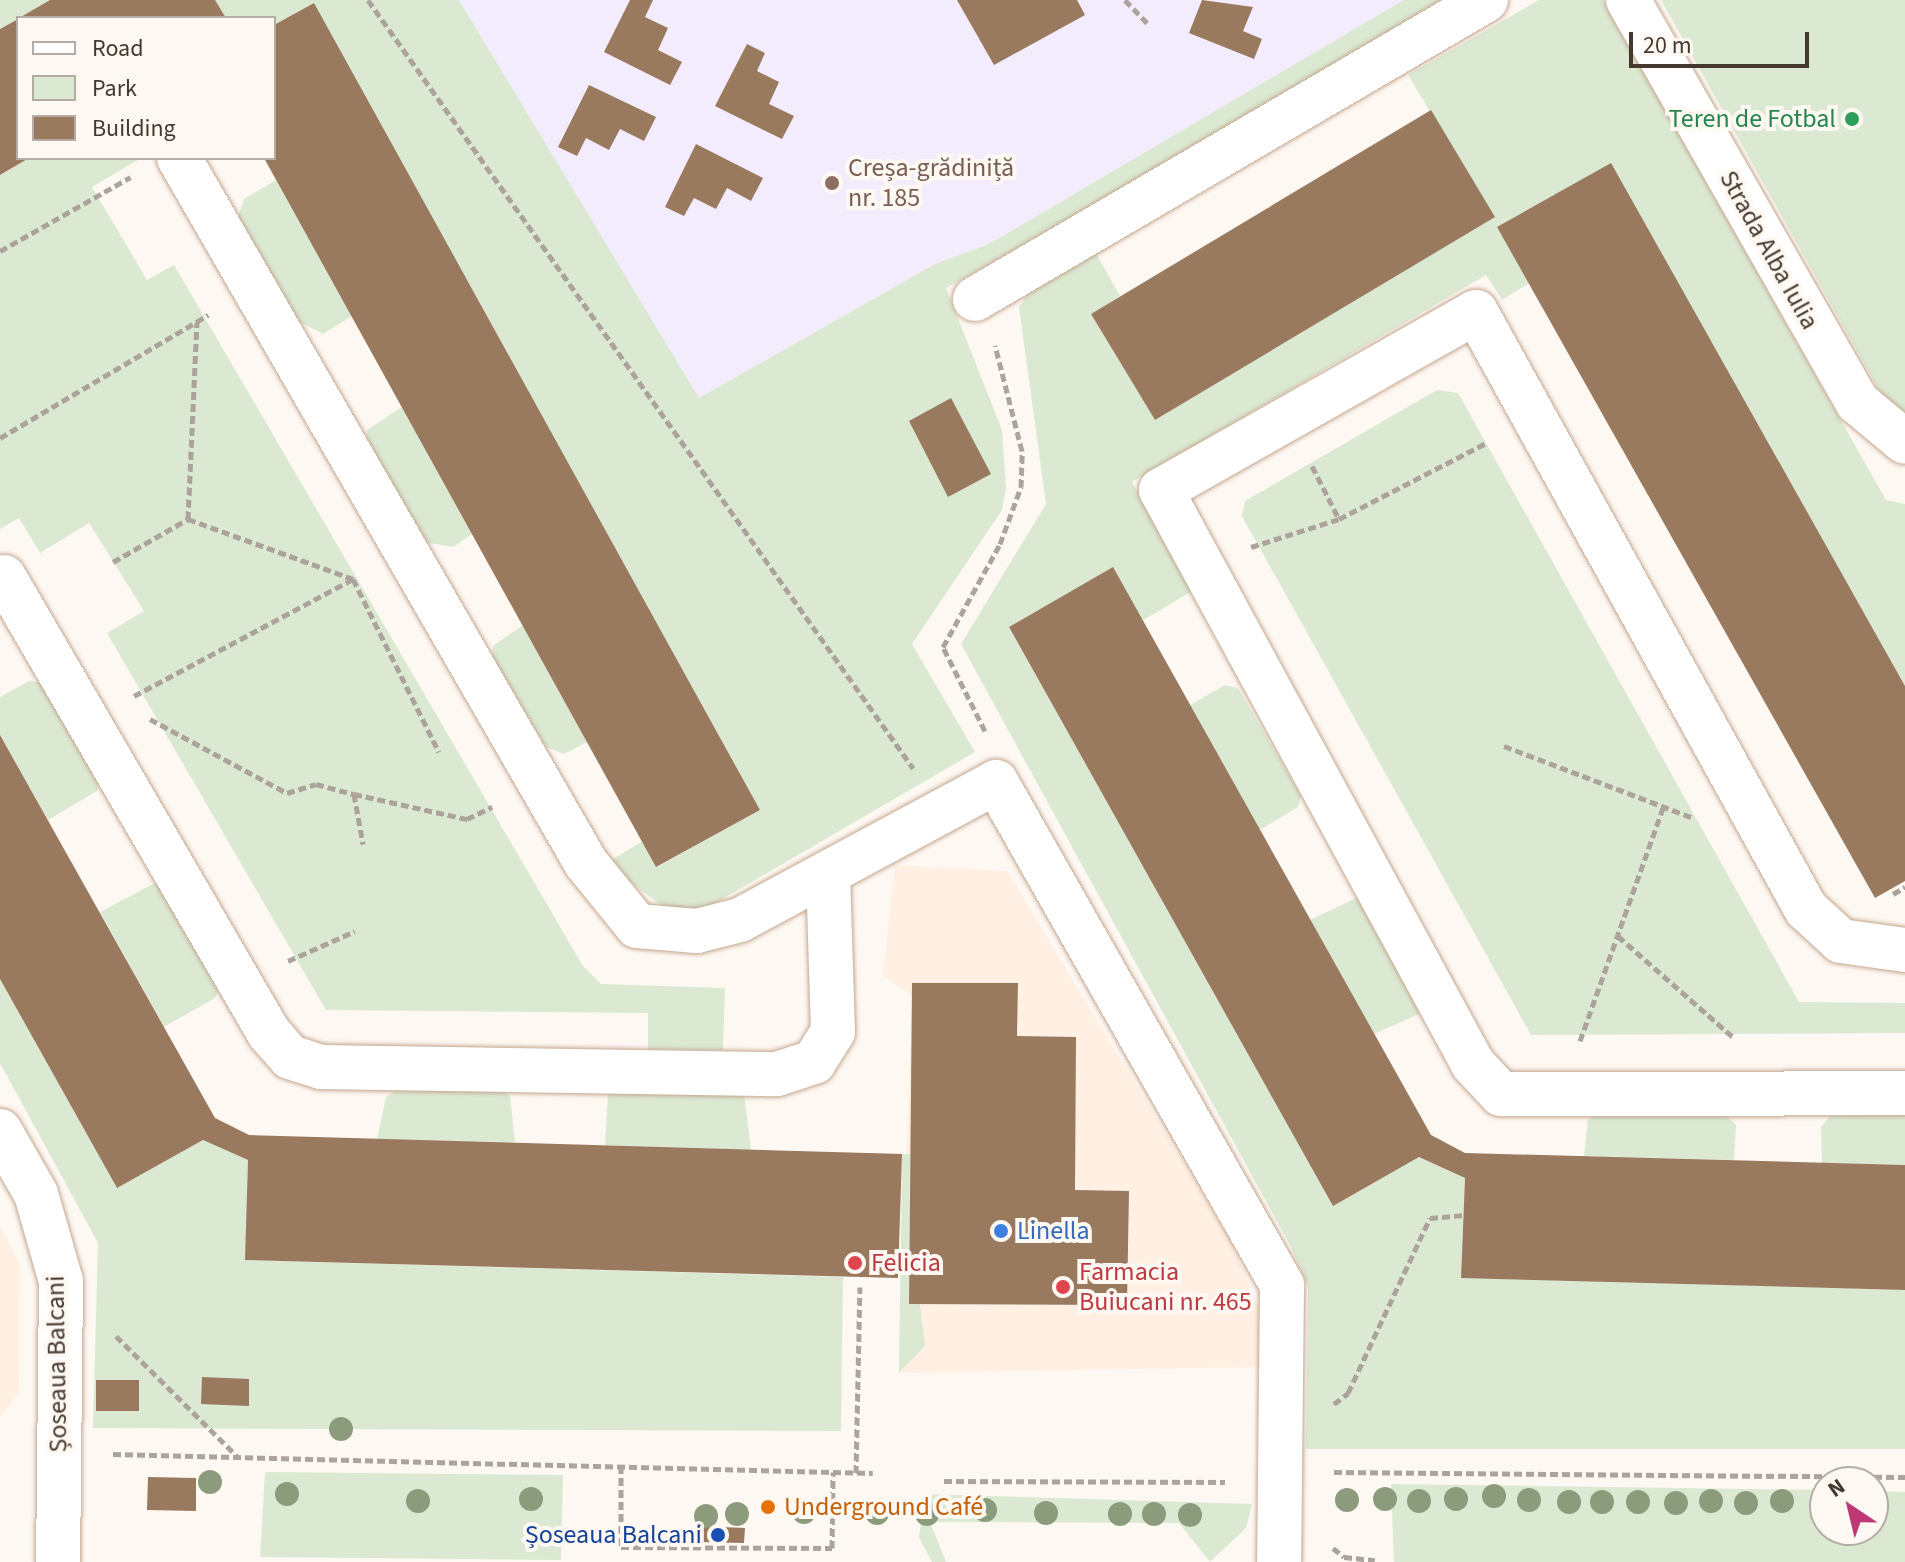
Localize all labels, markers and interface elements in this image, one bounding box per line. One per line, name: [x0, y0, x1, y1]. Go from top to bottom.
legend: [16, 16, 276, 160]
scale bar: [1633, 16, 1813, 66]
text: 20 m: [1643, 28, 1692, 63]
text: Road: [92, 31, 144, 66]
text: Park: [92, 71, 137, 106]
place label: Teren de Fotbal: [1669, 103, 1836, 135]
marker: Teren de Fotbal: [1843, 110, 1861, 128]
text: Building: [92, 111, 176, 146]
place label: Creșa-grădiniță nr. 185: [848, 152, 1014, 214]
street label: Strada Alba Iulia: [1713, 165, 1825, 335]
marker: Creșa-grădiniță nr. 185: [823, 174, 841, 192]
place label: Linella: [1017, 1215, 1090, 1247]
marker: Linella: [992, 1222, 1010, 1240]
place label: Felicia: [871, 1247, 941, 1279]
marker: Felicia: [846, 1254, 864, 1272]
place label: Farmacia Buiucani nr. 465: [1079, 1256, 1252, 1318]
street label: Șoseaua Balcani: [40, 1275, 74, 1453]
marker: Farmacia Buiucani nr. 465: [1054, 1278, 1072, 1296]
north arrow: [1809, 1466, 1889, 1546]
text: N: [1821, 1471, 1852, 1505]
place label: Underground Café: [784, 1491, 983, 1523]
marker: Underground Café: [759, 1498, 777, 1516]
place label: Șoseaua Balcani: [525, 1519, 702, 1551]
marker: Șoseaua Balcani: [709, 1526, 727, 1544]

